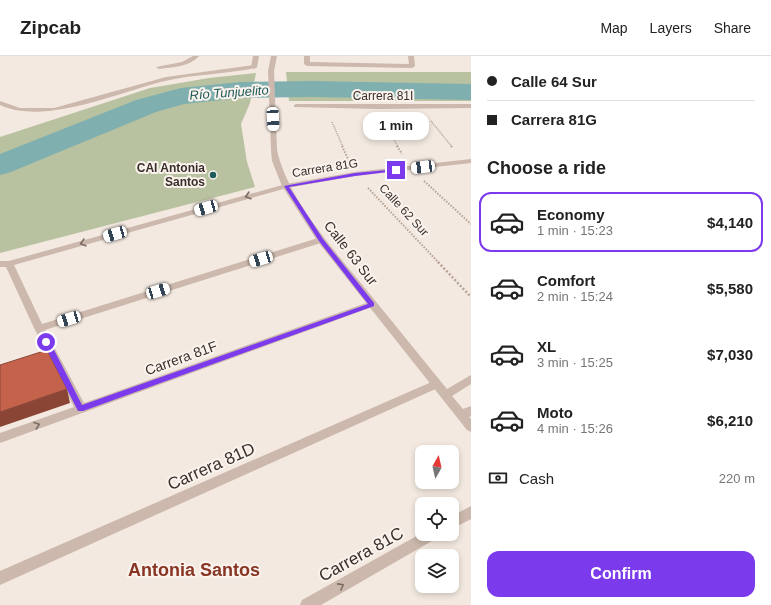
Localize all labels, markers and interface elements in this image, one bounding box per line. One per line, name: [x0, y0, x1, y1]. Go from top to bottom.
text: Zipcab: [20, 17, 81, 38]
text: Map: [600, 20, 628, 36]
text: Layers: [650, 20, 692, 36]
text: Share: [714, 20, 751, 36]
text: Calle 64 Sur: [511, 73, 597, 90]
water label: Río Tunjuelito: [189, 82, 269, 103]
street label: Carrera 81I: [353, 89, 413, 103]
car: [266, 107, 280, 131]
text: Carrera 81G: [511, 111, 597, 128]
callout: 1 min: [363, 112, 429, 140]
text: 1 min: [379, 118, 413, 133]
street label: Carrera 81G: [291, 156, 359, 180]
text: Choose a ride: [487, 158, 606, 178]
car: [410, 160, 436, 174]
place label: CAI Antonia Santos: [137, 161, 205, 189]
route end: [387, 161, 405, 179]
marker: CAI Antonia Santos: [208, 170, 218, 180]
street label: Calle 62 Sur: [376, 181, 432, 239]
one-way arrow: [245, 191, 252, 200]
car: [193, 199, 219, 217]
icon: car: [489, 204, 525, 240]
text: Economy: [537, 206, 605, 223]
text: $4,140: [707, 214, 753, 231]
street label: Calle 63 Sur: [321, 218, 381, 289]
text: 1 min · 15:23: [537, 223, 613, 238]
car: [102, 225, 128, 243]
one-way arrow: [80, 238, 87, 247]
car: [248, 250, 274, 268]
icon: car: [489, 270, 525, 306]
text: Comfort: [537, 272, 595, 289]
text: $5,580: [707, 280, 753, 297]
car: [145, 282, 171, 300]
text: 2 min · 15:24: [537, 289, 613, 304]
car: [56, 310, 82, 328]
route start: [37, 333, 55, 351]
icon: car: [489, 336, 525, 372]
street label: Carrera 81F: [143, 338, 219, 378]
text: XL: [537, 338, 556, 355]
text: $7,030: [707, 346, 753, 363]
text: 3 min · 15:25: [537, 355, 613, 370]
icon: car: [489, 402, 525, 438]
text: Moto: [537, 404, 573, 421]
text: $6,210: [707, 412, 753, 429]
one-way arrow: [33, 421, 40, 429]
text: 4 min · 15:26: [537, 421, 613, 436]
street label: Carrera 81D: [165, 439, 258, 494]
north arrow: [415, 445, 459, 489]
map controls: [415, 445, 459, 593]
icon: cash: [487, 467, 509, 489]
text: Cash: [519, 470, 554, 487]
text: 220 m: [719, 471, 755, 486]
button: locate: [415, 497, 459, 541]
street label: Carrera 81C: [316, 523, 407, 585]
button: layers: [415, 549, 459, 593]
button: Confirm: [487, 551, 755, 597]
district label: Antonia Santos: [128, 560, 260, 580]
one-way arrow: [336, 583, 344, 590]

